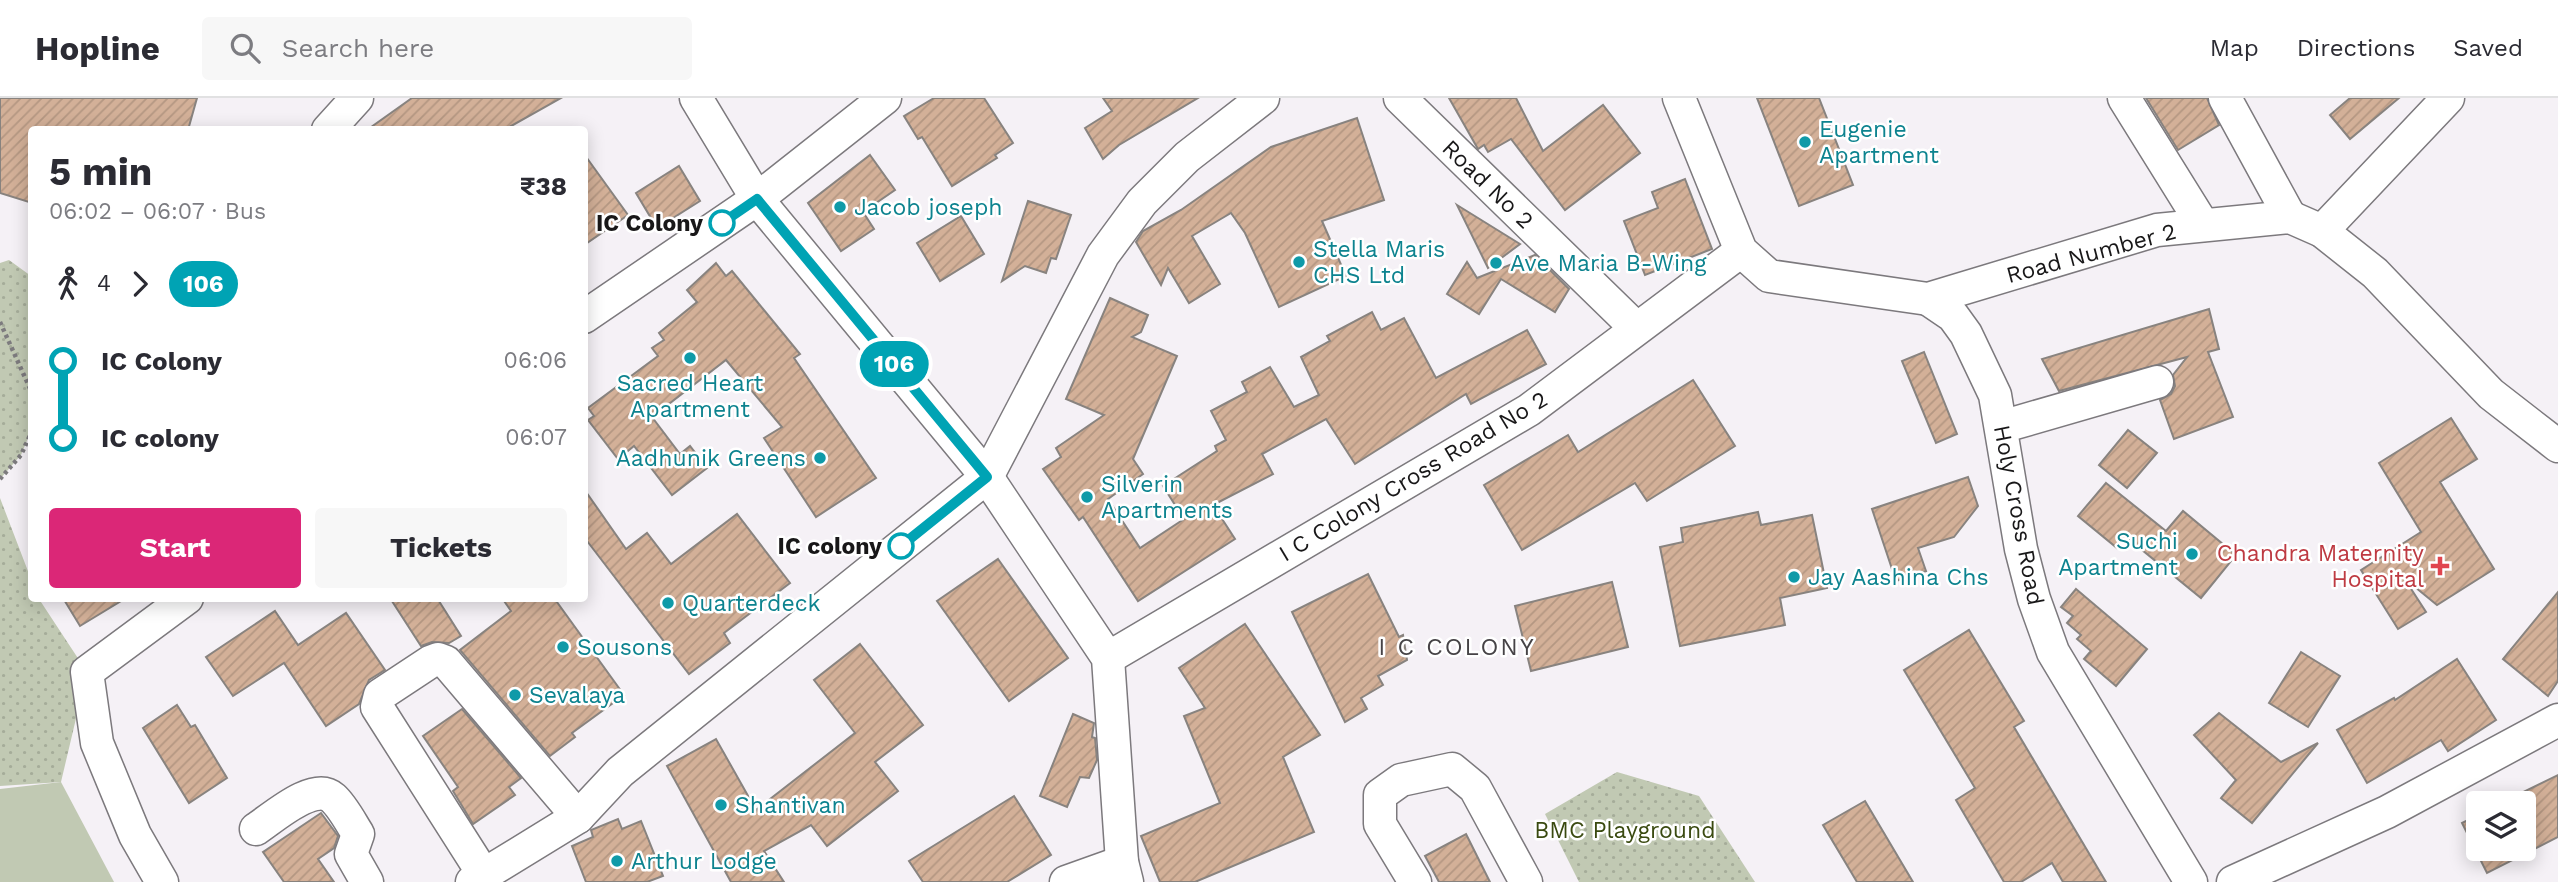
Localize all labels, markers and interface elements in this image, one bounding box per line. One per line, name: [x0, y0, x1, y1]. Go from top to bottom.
search box: [202, 17, 692, 80]
text: Hopline: [35, 29, 160, 68]
icon: search: [226, 29, 264, 67]
text: Search here: [282, 33, 434, 63]
text: Map: [2210, 34, 2259, 62]
text: Directions: [2297, 34, 2415, 62]
text: Saved: [2453, 34, 2523, 62]
place label: Eugenie Apartment: [1819, 116, 1939, 169]
street label: Road No 2: [1437, 134, 1539, 234]
marker: Eugenie Apartment: [1797, 134, 1813, 150]
text: 5 min: [49, 150, 152, 194]
text: ₹38: [520, 171, 567, 201]
place label: Jacob joseph: [854, 194, 1003, 221]
text: 06:02 – 06:07 · Bus: [49, 198, 266, 225]
marker: Jacob joseph: [832, 199, 848, 215]
place label: IC Colony: [596, 210, 703, 237]
marker: IC Colony: [709, 210, 735, 236]
street label: Road Number 2: [2003, 218, 2179, 289]
place label: Stella Maris CHS Ltd: [1313, 236, 1445, 289]
place label: Ave Maria B-Wing: [1510, 250, 1707, 277]
marker: Stella Maris CHS Ltd: [1291, 254, 1307, 270]
marker: Ave Maria B-Wing: [1488, 255, 1504, 271]
icon: walk: [49, 265, 87, 303]
icon: forward: [121, 265, 159, 303]
text: 4: [97, 270, 111, 297]
text: 106: [183, 270, 224, 298]
line badge: 106: [854, 341, 934, 387]
text: IC Colony: [101, 346, 222, 376]
text: 06:06: [504, 347, 567, 374]
marker: Sacred Heart Apartment: [682, 350, 698, 366]
text: 106: [874, 350, 914, 378]
place label: Sacred Heart Apartment: [617, 370, 764, 423]
street label: I C Colony Cross Road No 2: [1274, 386, 1552, 567]
text: IC colony: [101, 423, 219, 453]
street label: Holy Cross Road: [1988, 423, 2049, 607]
text: 06:07: [505, 424, 567, 451]
place label: Aadhunik Greens: [616, 445, 806, 472]
marker: Aadhunik Greens: [812, 450, 828, 466]
place label: Silverin Apartments: [1101, 471, 1233, 524]
marker: Silverin Apartments: [1079, 489, 1095, 505]
button: Start: [49, 508, 301, 588]
button: Tickets: [315, 508, 567, 588]
place label: Suchi Apartment: [2058, 528, 2178, 581]
place label: IC colony: [778, 533, 882, 560]
marker: IC colony: [888, 533, 914, 559]
place label: Chandra Maternity Hospital: [2217, 540, 2424, 593]
marker: Suchi Apartment: [2184, 546, 2200, 562]
marker: Chandra Maternity Hospital: [2430, 556, 2450, 576]
place label: Jay Aashina Chs: [1808, 564, 1989, 591]
marker: Jay Aashina Chs: [1786, 569, 1802, 585]
place label: Quarterdeck: [682, 590, 821, 617]
marker: Quarterdeck: [660, 595, 676, 611]
district label: I C COLONY: [1378, 633, 1536, 661]
place label: Sousons: [577, 634, 672, 661]
marker: Sousons: [555, 639, 571, 655]
place label: Sevalaya: [529, 682, 625, 709]
marker: Sevalaya: [507, 687, 523, 703]
map controls: [2466, 791, 2536, 861]
button: layers: [2466, 791, 2536, 861]
place label: Shantivan: [735, 792, 846, 819]
marker: Shantivan: [713, 797, 729, 813]
park label: BMC Playground: [1534, 817, 1716, 844]
place label: Arthur Lodge: [631, 848, 777, 875]
marker: Arthur Lodge: [609, 853, 625, 869]

